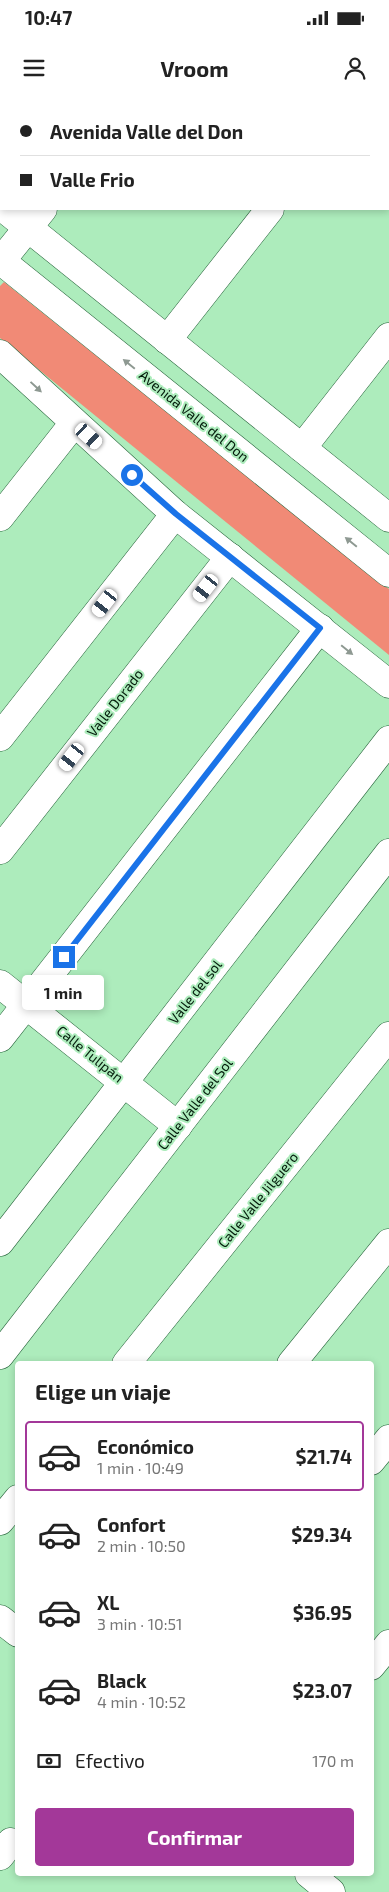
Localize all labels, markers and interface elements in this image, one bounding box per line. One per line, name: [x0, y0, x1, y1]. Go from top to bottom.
text: 10:47: [25, 6, 72, 29]
icon: menu: [20, 54, 48, 82]
icon: person: [341, 54, 369, 82]
text: Vroom: [160, 55, 229, 81]
text: Avenida Valle del Don: [50, 120, 243, 143]
text: Valle Frio: [50, 168, 135, 191]
one-way arrow: [123, 358, 136, 369]
street label: Avenida Valle del Don: [136, 366, 253, 465]
one-way arrow: [29, 382, 42, 393]
car: [72, 420, 105, 452]
route start: [121, 464, 143, 486]
one-way arrow: [345, 537, 358, 548]
car: [190, 572, 221, 604]
car: [89, 587, 120, 619]
one-way arrow: [340, 645, 353, 656]
street label: Valle Dorado: [83, 665, 146, 740]
car: [56, 741, 87, 773]
route end: [53, 946, 75, 968]
street label: Valle del sol: [164, 956, 225, 1027]
callout: 1 min: [23, 974, 105, 1010]
text: 1 min: [44, 983, 82, 1002]
street label: Calle Tulipán: [54, 1022, 127, 1086]
street label: Calle Valle del Sol: [154, 1054, 236, 1153]
street label: Calle Valle Jilguero: [214, 1149, 301, 1251]
text: Elige un viaje: [35, 1378, 171, 1404]
icon: car: [37, 1434, 82, 1479]
text: Económico: [97, 1435, 194, 1458]
text: $21.74: [296, 1445, 352, 1468]
text: 1 min · 10:49: [97, 1458, 184, 1477]
icon: car: [37, 1512, 82, 1557]
text: Confort: [97, 1513, 165, 1536]
text: $29.34: [291, 1523, 352, 1546]
text: 2 min · 10:50: [97, 1536, 186, 1555]
icon: car: [37, 1590, 82, 1635]
text: XL: [97, 1591, 119, 1614]
text: $36.95: [293, 1601, 352, 1624]
text: 3 min · 10:51: [97, 1614, 182, 1633]
icon: car: [37, 1668, 82, 1713]
text: Black: [97, 1669, 147, 1692]
text: $23.07: [293, 1679, 352, 1702]
text: 4 min · 10:52: [97, 1692, 186, 1711]
icon: cash: [35, 1747, 63, 1775]
text: Efectivo: [75, 1749, 145, 1772]
text: 170 m: [312, 1751, 354, 1770]
button: Confirmar: [35, 1808, 354, 1866]

